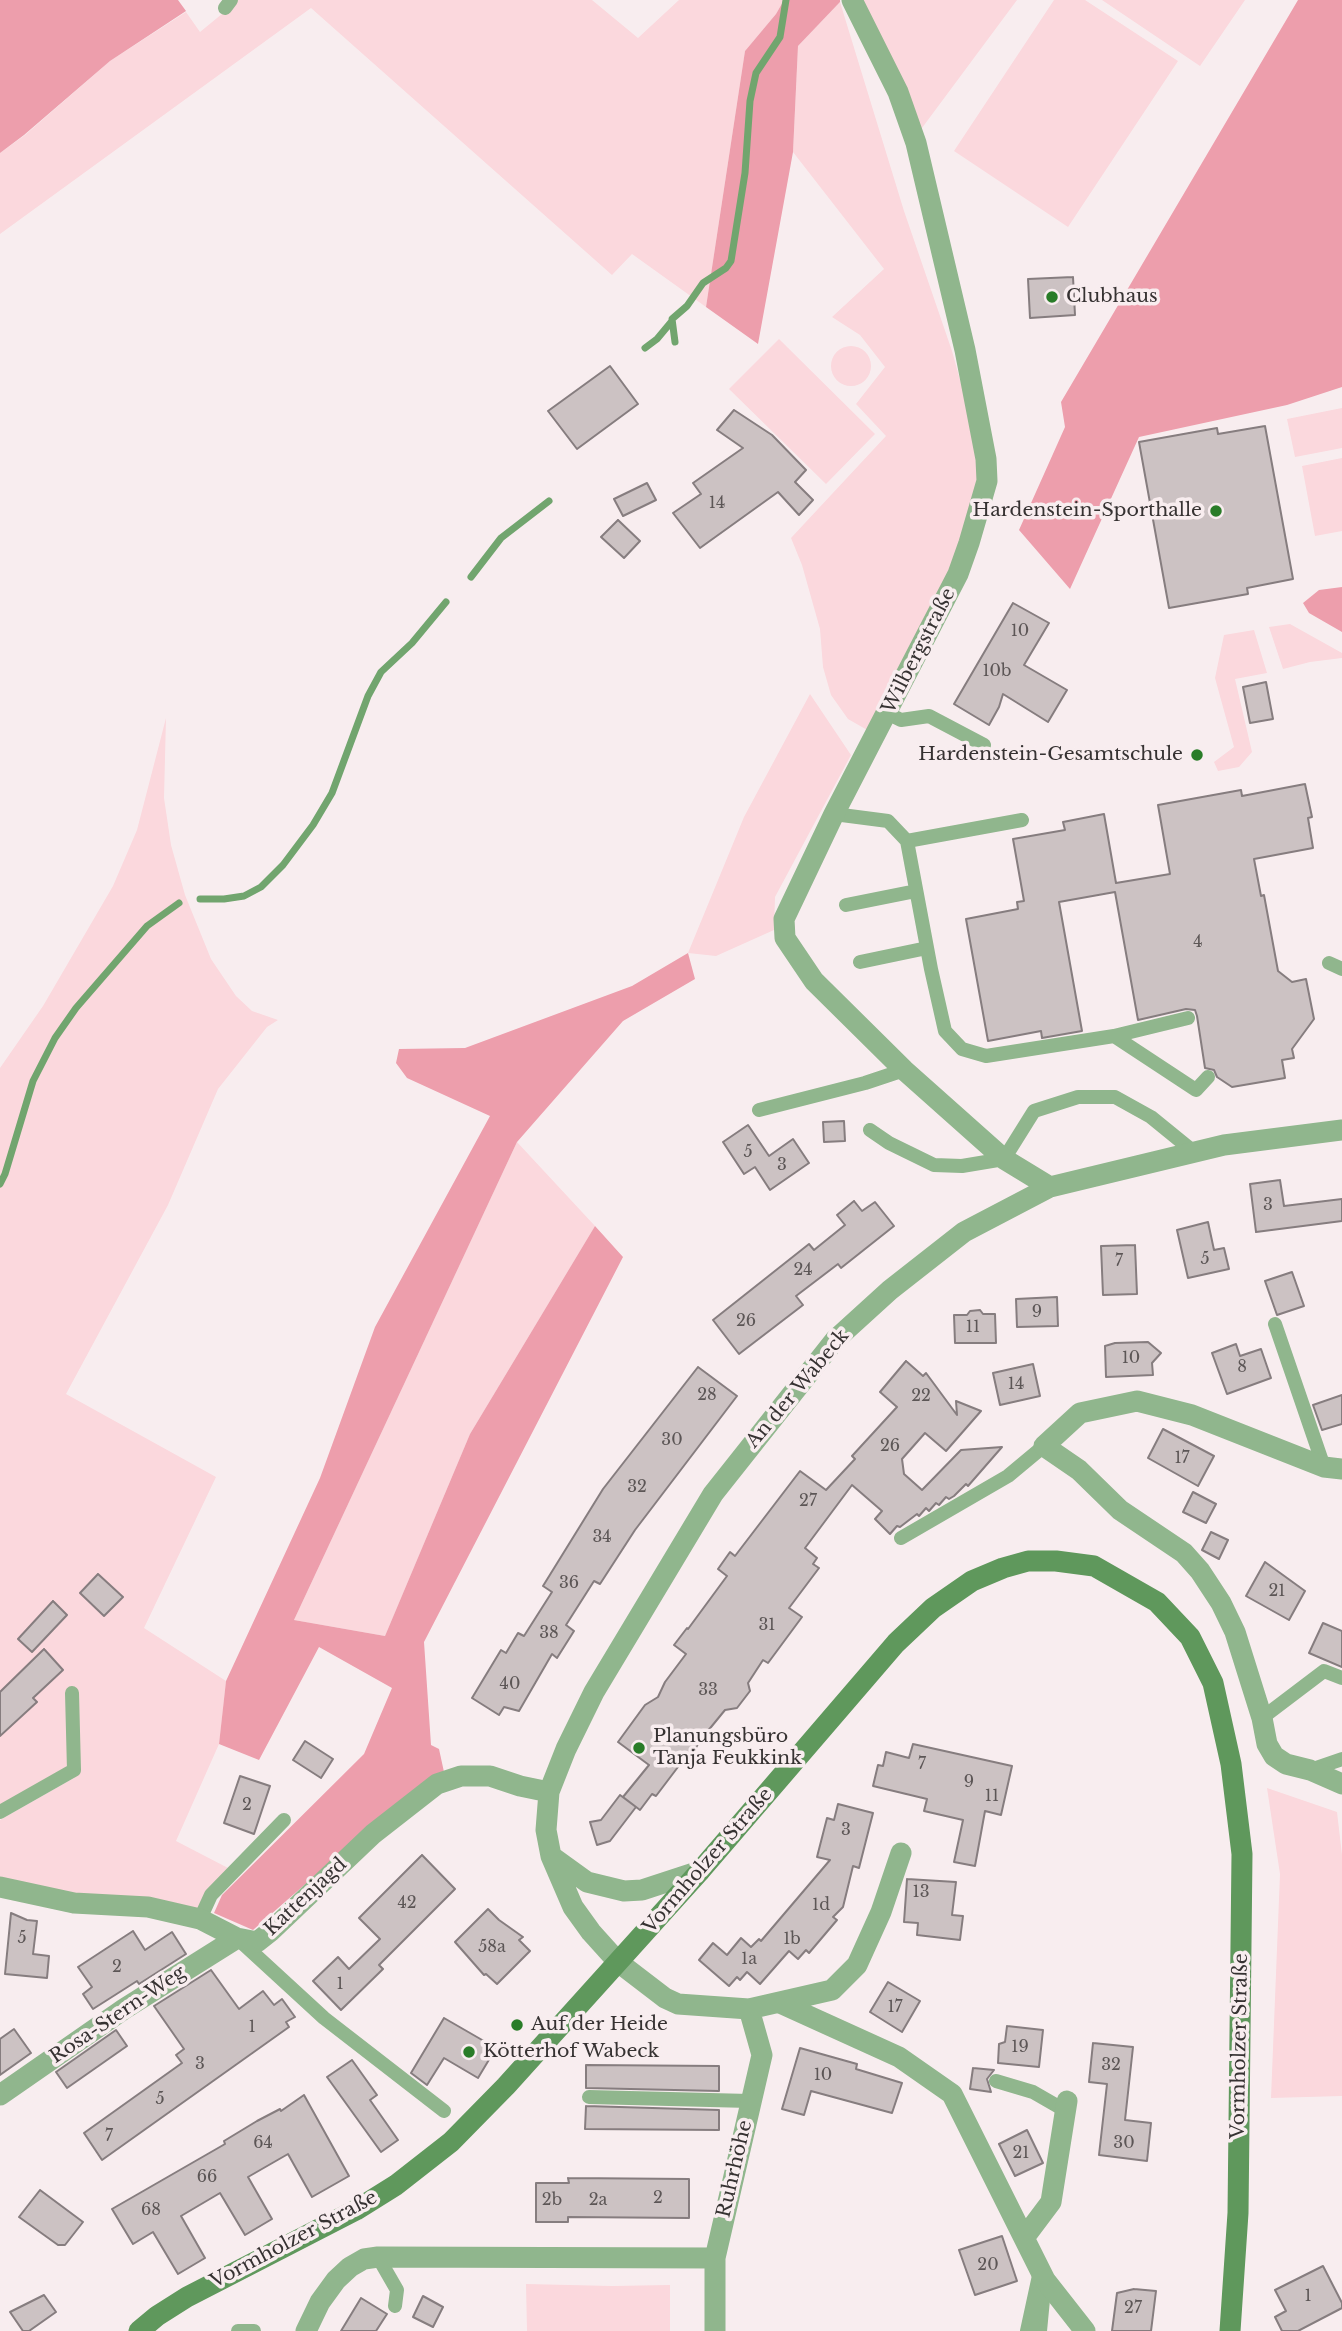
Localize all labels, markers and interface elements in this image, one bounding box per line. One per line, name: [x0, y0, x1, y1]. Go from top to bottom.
place label: Clubhaus: [1066, 286, 1158, 308]
marker: Clubhaus: [1044, 289, 1060, 305]
house number: 14: [709, 493, 725, 513]
place label: Hardenstein-Sporthalle: [973, 500, 1202, 522]
marker: Hardenstein-Sporthalle: [1208, 503, 1224, 519]
street label: Wilbergstraße: [878, 584, 960, 718]
house number: 10: [1011, 621, 1029, 641]
house number: 10b: [982, 661, 1012, 681]
place label: Hardenstein-Gesamtschule: [918, 744, 1183, 766]
marker: Hardenstein-Gesamtschule: [1189, 747, 1205, 763]
house number: 4: [1193, 932, 1203, 952]
house number: 5: [743, 1142, 753, 1162]
house number: 3: [777, 1155, 787, 1175]
house number: 3: [1263, 1195, 1273, 1215]
house number: 5: [1200, 1249, 1210, 1269]
house number: 7: [1115, 1251, 1123, 1271]
house number: 24: [793, 1260, 813, 1280]
house number: 9: [1032, 1302, 1042, 1322]
house number: 26: [736, 1311, 756, 1331]
house number: 11: [966, 1317, 980, 1337]
street label: An der Wabeck: [742, 1325, 854, 1453]
house number: 10: [1122, 1348, 1140, 1368]
house number: 8: [1237, 1357, 1247, 1377]
house number: 14: [1008, 1374, 1024, 1394]
house number: 28: [697, 1385, 717, 1405]
house number: 22: [911, 1386, 931, 1406]
house number: 30: [661, 1430, 683, 1450]
house number: 26: [880, 1436, 900, 1456]
house number: 17: [1174, 1448, 1190, 1468]
house number: 32: [627, 1477, 647, 1497]
house number: 27: [799, 1491, 817, 1511]
house number: 34: [592, 1527, 612, 1547]
house number: 36: [559, 1573, 579, 1593]
house number: 21: [1269, 1581, 1285, 1601]
house number: 31: [759, 1615, 775, 1635]
house number: 38: [539, 1623, 559, 1643]
house number: 40: [500, 1674, 520, 1694]
house number: 33: [698, 1680, 718, 1700]
place label: Planungsbüro Tanja Feukkink: [653, 1726, 802, 1770]
marker: Planungsbüro Tanja Feukkink: [631, 1740, 647, 1756]
house number: 7: [918, 1754, 926, 1774]
house number: 9: [964, 1772, 974, 1792]
street label: Vormholzer Straße: [639, 1783, 777, 1939]
house number: 11: [985, 1786, 999, 1806]
house number: 2: [242, 1795, 252, 1815]
house number: 3: [841, 1820, 851, 1840]
street label: Kattenjagd: [260, 1853, 352, 1941]
house number: 13: [913, 1882, 929, 1902]
house number: 42: [397, 1893, 417, 1913]
house number: 1d: [812, 1895, 830, 1915]
house number: 5: [17, 1928, 27, 1948]
house number: 1b: [783, 1929, 801, 1949]
house number: 58a: [478, 1937, 506, 1957]
house number: 1a: [741, 1949, 757, 1969]
street label: Vormholzer Straße: [1227, 1953, 1253, 2139]
house number: 2: [112, 1957, 122, 1977]
street label: Rosa-Stern-Weg: [46, 1961, 190, 2069]
house number: 1: [336, 1974, 344, 1994]
house number: 17: [887, 1997, 903, 2017]
place label: Auf der Heide: [531, 2014, 668, 2036]
house number: 1: [248, 2017, 256, 2037]
marker: Auf der Heide: [509, 2017, 525, 2033]
house number: 19: [1011, 2037, 1029, 2057]
place label: Kötterhof Wabeck: [483, 2041, 659, 2063]
marker: Kötterhof Wabeck: [461, 2044, 477, 2060]
house number: 3: [195, 2054, 205, 2074]
house number: 32: [1101, 2055, 1121, 2075]
house number: 10: [814, 2065, 832, 2085]
house number: 5: [155, 2089, 165, 2109]
street label: Ruhrhöhe: [713, 2118, 757, 2220]
house number: 7: [105, 2126, 113, 2146]
house number: 64: [253, 2133, 273, 2153]
house number: 30: [1113, 2133, 1135, 2153]
house number: 21: [1013, 2143, 1029, 2163]
house number: 66: [197, 2167, 217, 2187]
street label: Vormholzer Straße: [207, 2186, 381, 2294]
house number: 2: [653, 2188, 663, 2208]
house number: 2b: [542, 2190, 562, 2210]
house number: 2a: [589, 2190, 607, 2210]
house number: 68: [141, 2200, 161, 2220]
house number: 20: [977, 2255, 999, 2275]
house number: 1: [1304, 2286, 1312, 2306]
house number: 27: [1124, 2298, 1142, 2318]

